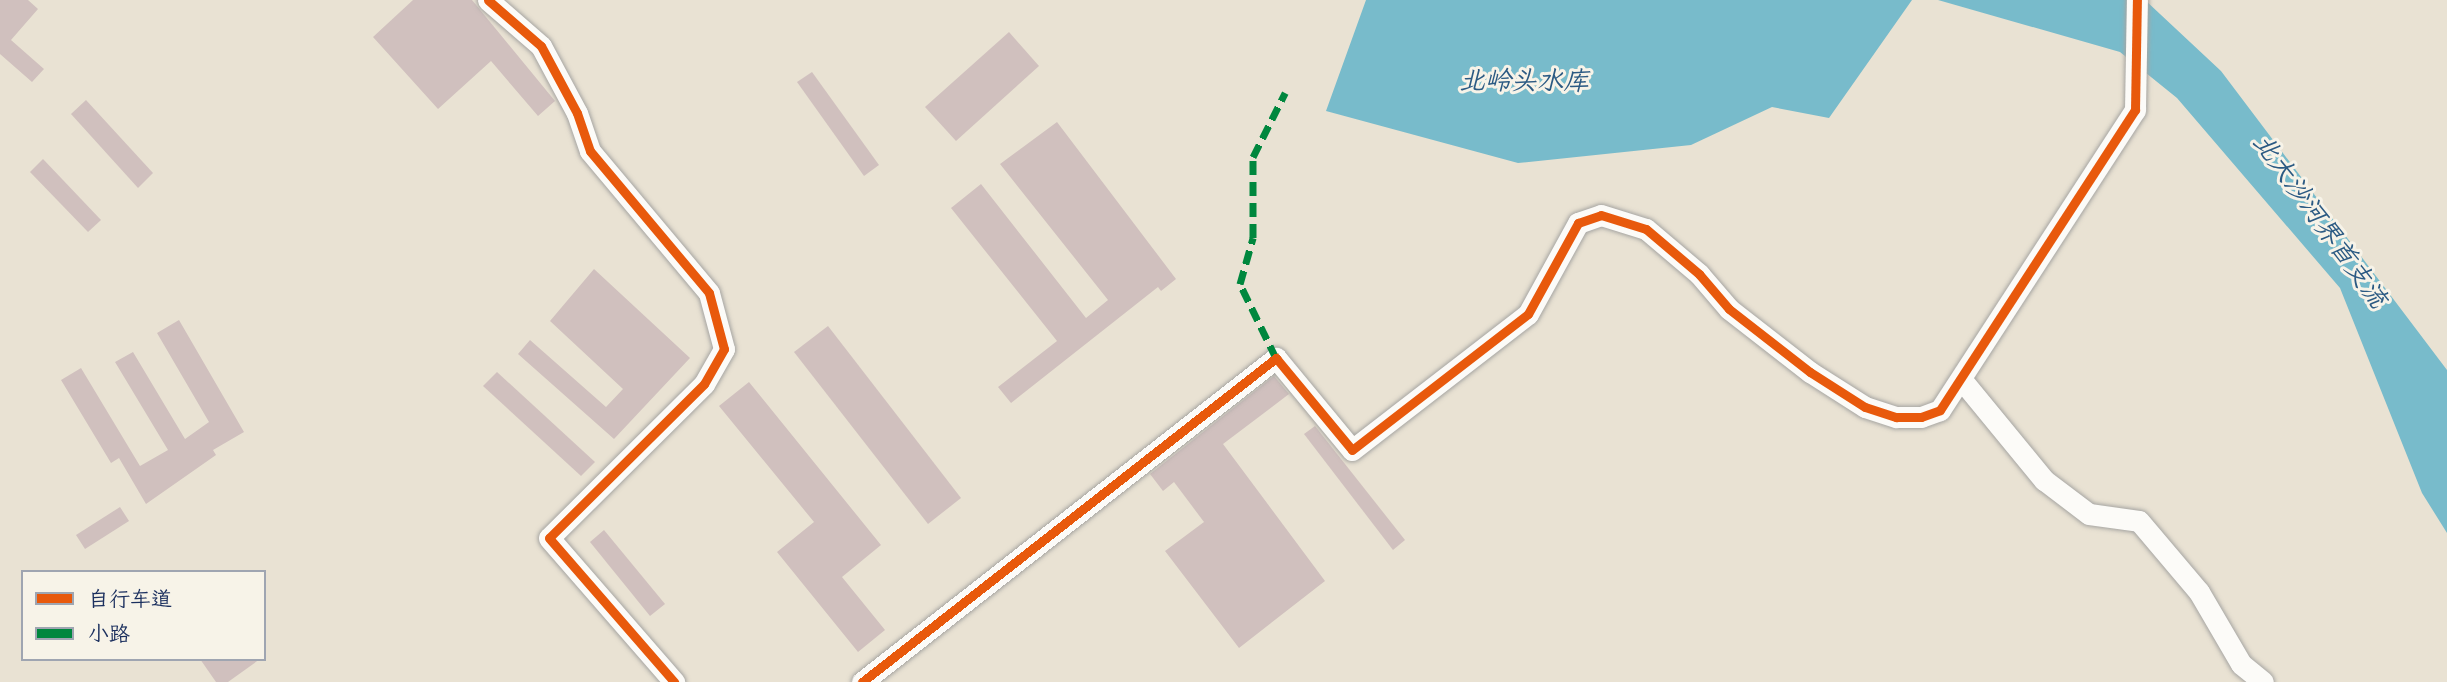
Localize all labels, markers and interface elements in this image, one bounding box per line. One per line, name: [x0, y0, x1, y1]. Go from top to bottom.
water label: 北岭头水库: [1459, 64, 1589, 96]
water label: 北大沙河界首支流: [2247, 127, 2395, 313]
legend: [21, 570, 266, 661]
text: 自行车道: [88, 585, 172, 613]
text: 小路: [88, 620, 130, 648]

